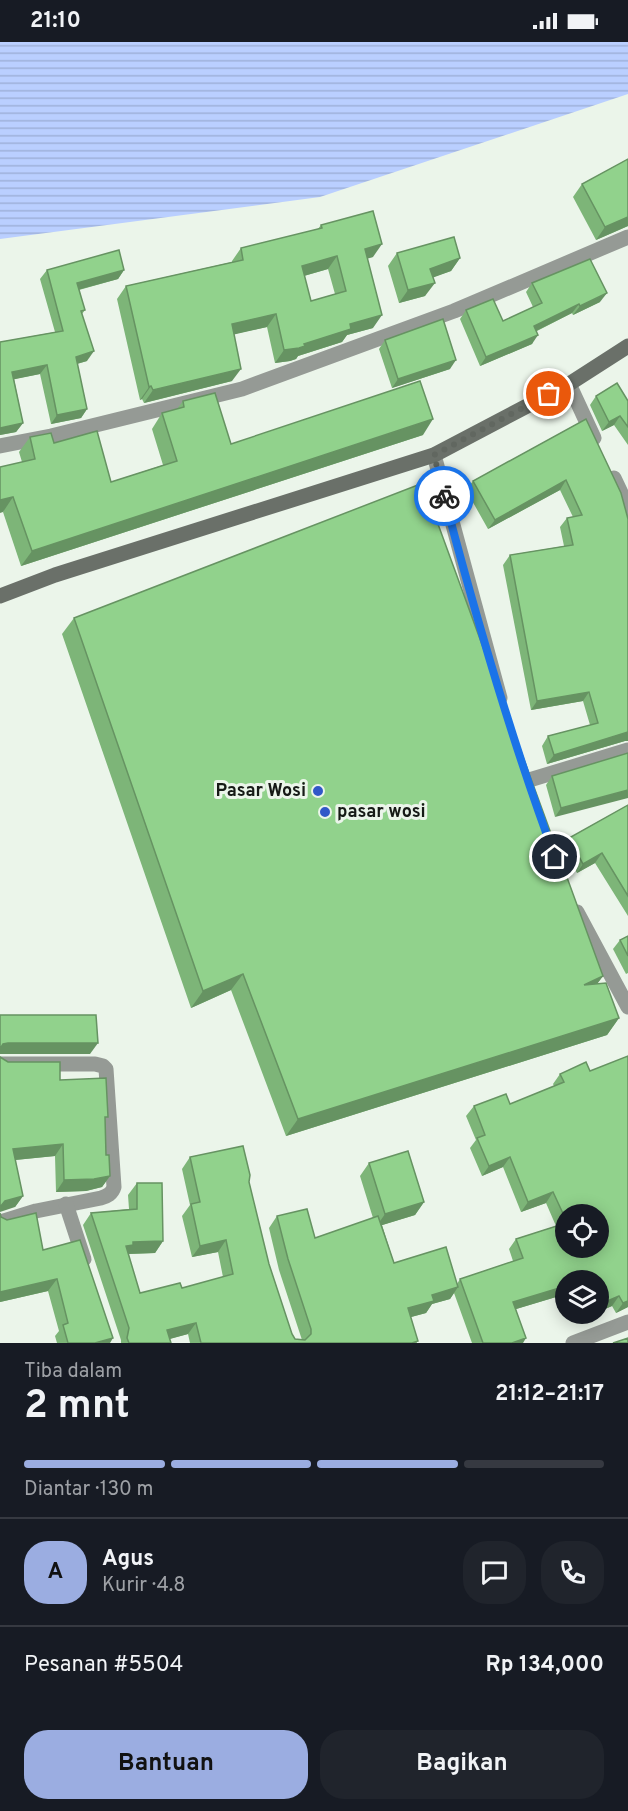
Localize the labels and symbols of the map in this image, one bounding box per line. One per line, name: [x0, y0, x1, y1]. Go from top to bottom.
pin: [523, 368, 574, 419]
courier: [414, 466, 474, 526]
place label: Pasar Wosi: [216, 780, 306, 803]
marker: Pasar Wosi: [311, 784, 325, 798]
place label: pasar wosi: [337, 801, 426, 824]
marker: pasar wosi: [318, 805, 332, 819]
pin: [529, 831, 580, 882]

